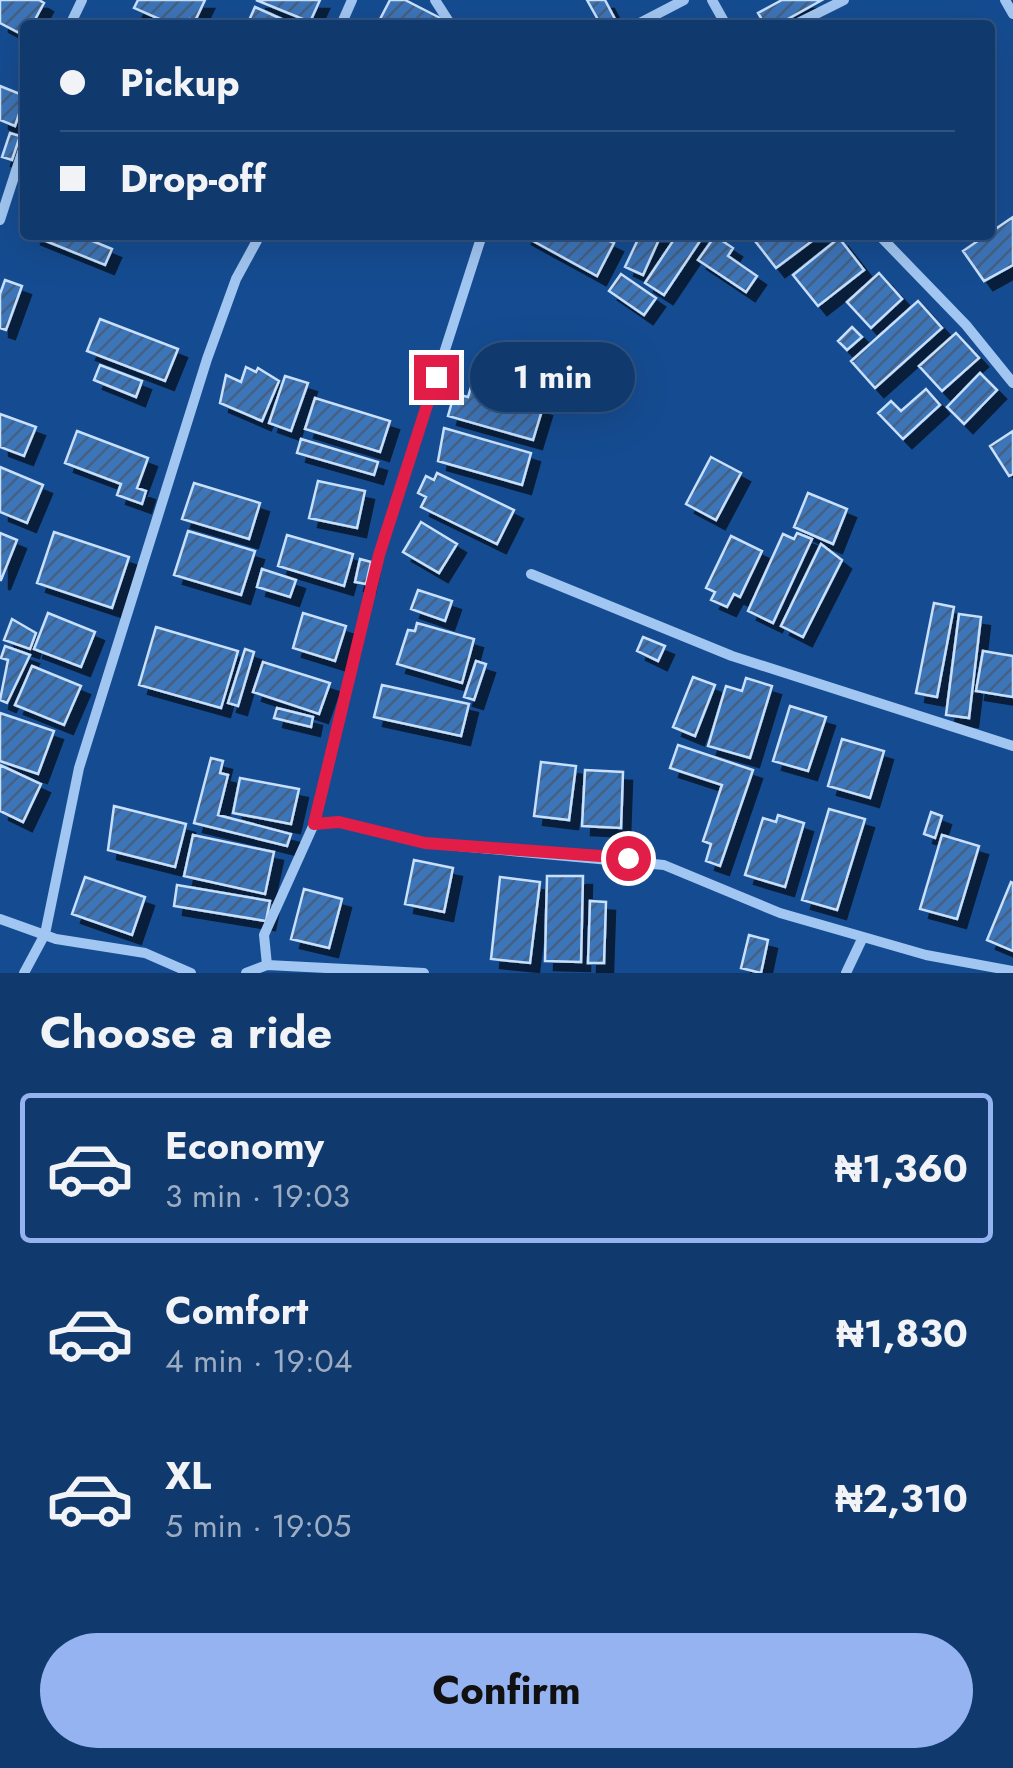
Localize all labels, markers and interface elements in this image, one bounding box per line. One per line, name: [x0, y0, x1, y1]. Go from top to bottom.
text: Pickup: [120, 55, 240, 110]
text: Drop-off: [120, 151, 266, 206]
callout: 1 min: [471, 342, 636, 412]
text: 1 min: [513, 354, 592, 400]
route end: [414, 355, 459, 400]
route start: [606, 836, 651, 881]
text: Choose a ride: [40, 1000, 332, 1065]
text: Economy: [165, 1118, 324, 1173]
icon: car: [45, 1123, 135, 1213]
text: ₦1,360: [835, 1141, 968, 1196]
text: 3 min · 19:03: [165, 1173, 350, 1219]
text: Comfort: [165, 1283, 308, 1338]
icon: car: [45, 1288, 135, 1378]
text: ₦1,830: [836, 1306, 968, 1361]
text: 4 min · 19:04: [165, 1338, 352, 1384]
text: XL: [165, 1448, 211, 1503]
icon: car: [45, 1453, 135, 1543]
text: ₦2,310: [835, 1471, 968, 1526]
text: 5 min · 19:05: [165, 1503, 351, 1549]
button: Confirm: [40, 1633, 973, 1748]

